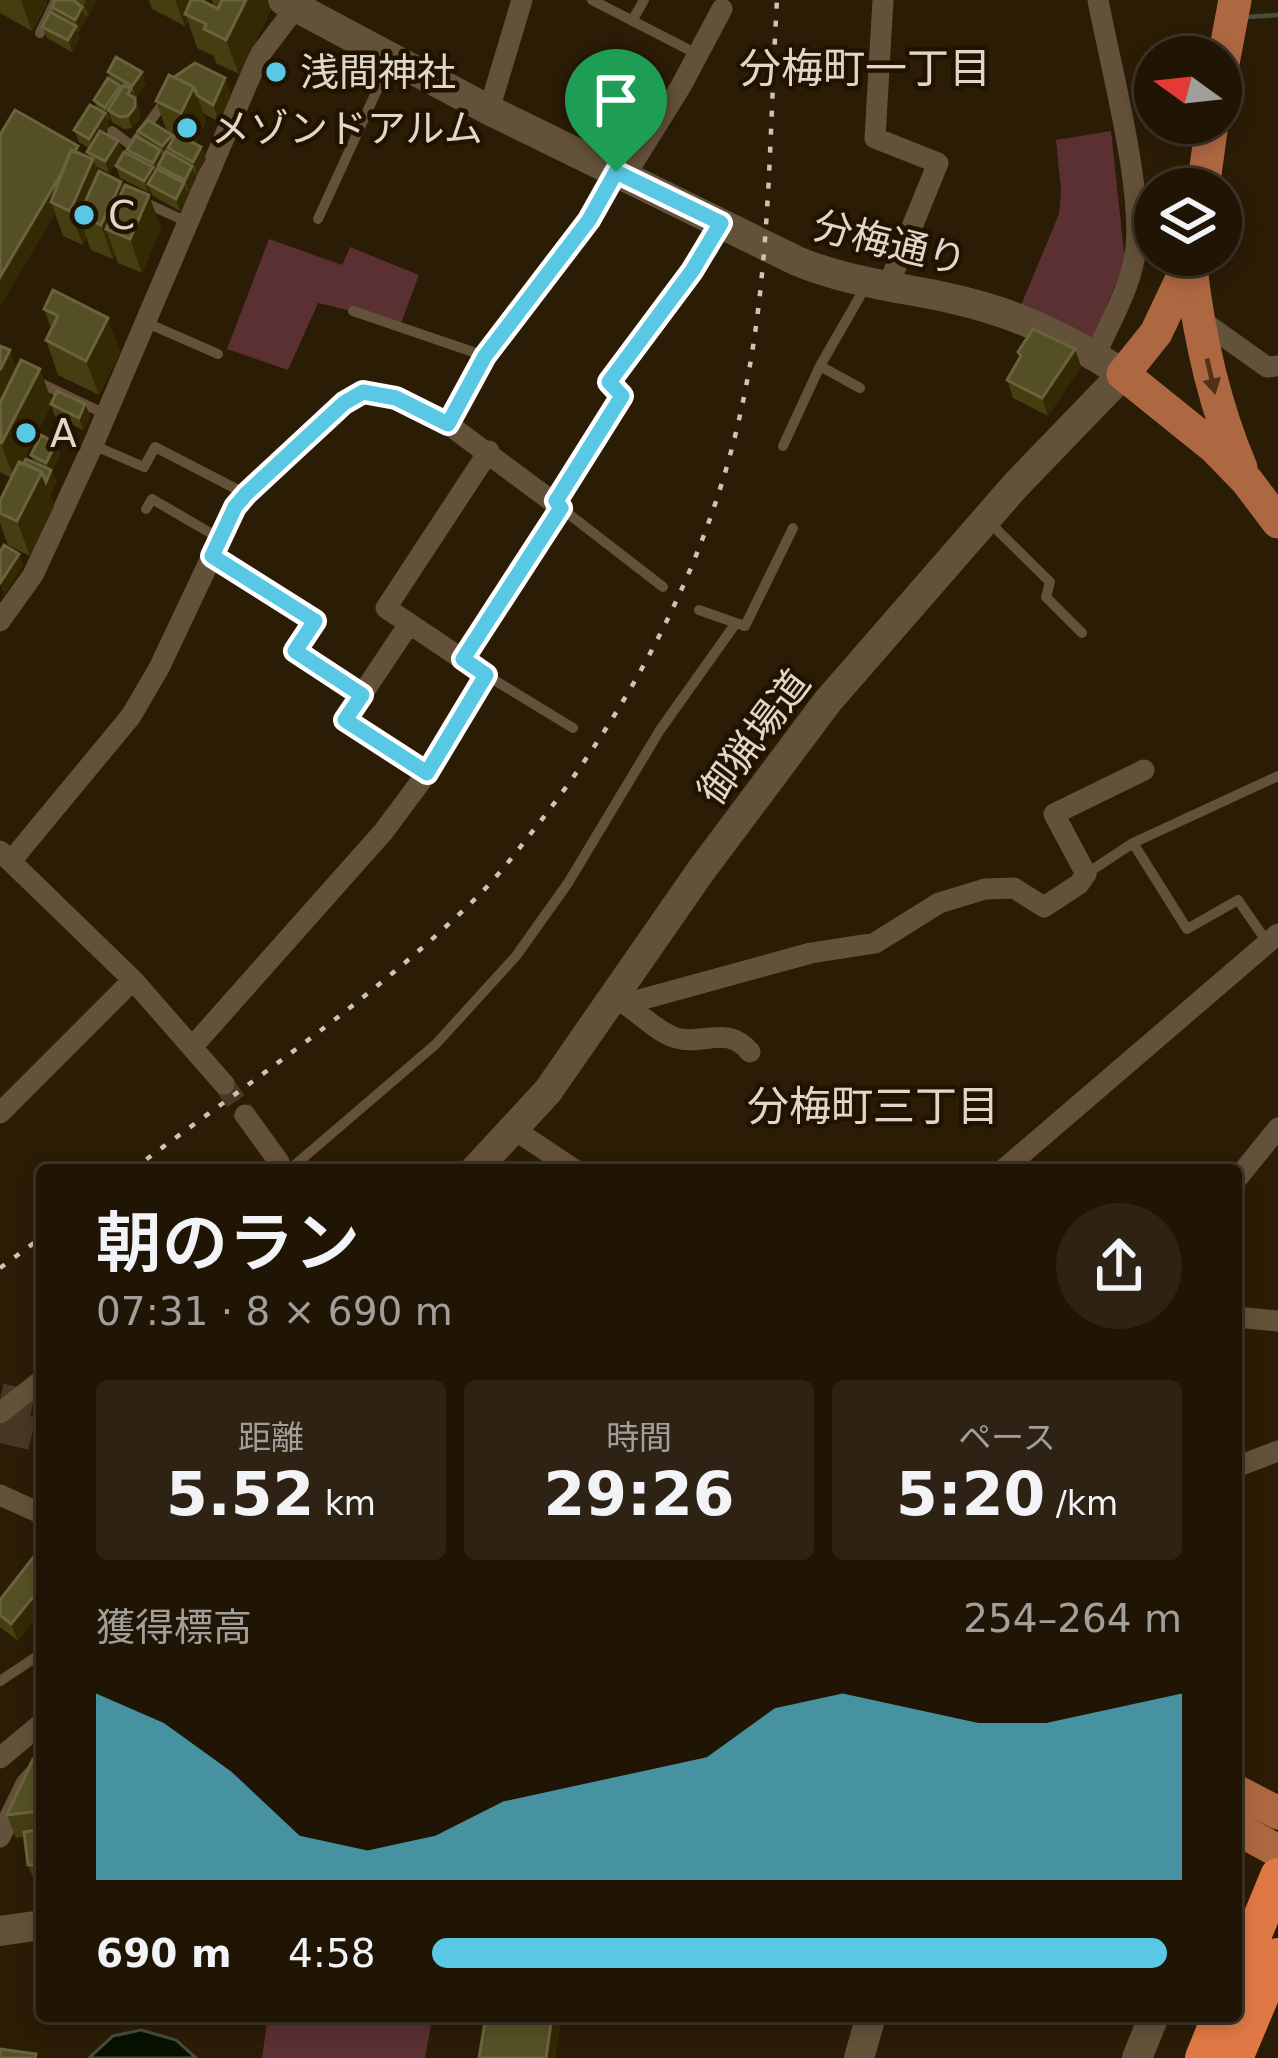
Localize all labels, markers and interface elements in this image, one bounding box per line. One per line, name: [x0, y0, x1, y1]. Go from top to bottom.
north arrow: [1134, 36, 1242, 144]
map controls: [1134, 36, 1242, 276]
district label: 分梅町一丁目: [739, 44, 991, 93]
pin: [565, 49, 667, 172]
place label: 浅間神社: [300, 50, 456, 95]
marker: 浅間神社: [263, 59, 289, 85]
icon: arrive: [583, 67, 649, 133]
place label: メゾンドアルム: [211, 106, 483, 151]
marker: メゾンドアルム: [174, 115, 200, 141]
button: layers: [1134, 168, 1242, 276]
place label: C: [108, 193, 135, 238]
marker: C: [71, 202, 97, 228]
street label: 分梅通り: [809, 202, 971, 284]
one-way arrow: [1202, 357, 1221, 394]
place label: A: [50, 411, 77, 456]
marker: A: [13, 420, 39, 446]
street label: 御猟場道: [689, 661, 819, 813]
district label: 分梅町三丁目: [747, 1082, 999, 1131]
button: share: [1056, 1203, 1182, 1329]
text: 朝のラン: [96, 1205, 360, 1282]
text: 07:31 · 8 × 690 m: [96, 1289, 453, 1334]
text: 距離: [238, 1418, 304, 1457]
text: 時間: [606, 1418, 672, 1457]
text: ペース: [958, 1418, 1056, 1457]
text: 5.52: [166, 1459, 314, 1529]
text: 29:26: [544, 1459, 735, 1529]
text: 5:20: [896, 1459, 1045, 1529]
text: km: [314, 1484, 376, 1523]
text: /km: [1045, 1484, 1118, 1523]
text: 254–264 m: [963, 1596, 1182, 1641]
text: 獲得標高: [96, 1605, 252, 1650]
text: 690 m: [96, 1931, 232, 1976]
text: 4:58: [288, 1931, 376, 1976]

